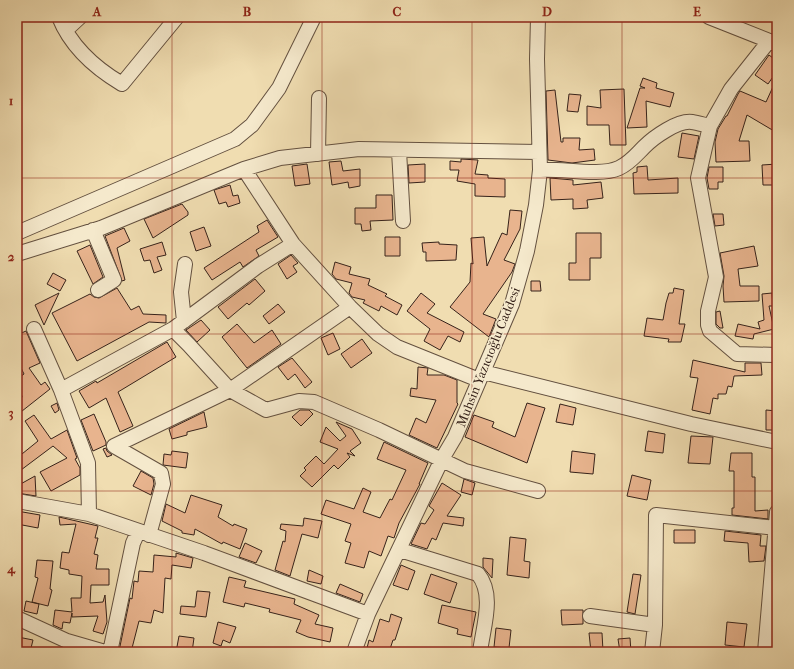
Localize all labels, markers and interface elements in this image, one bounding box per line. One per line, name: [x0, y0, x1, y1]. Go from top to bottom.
text: A: [92, 4, 102, 19]
text: B: [243, 4, 252, 19]
text: C: [393, 4, 402, 19]
text: D: [542, 4, 552, 19]
text: E: [693, 4, 701, 19]
text: 1: [9, 93, 14, 108]
text: 2: [8, 249, 15, 264]
street label: Muhsin Yazıcıoğlu Caddesi: [453, 285, 523, 429]
text: 3: [8, 405, 14, 421]
text: 4: [6, 561, 16, 577]

